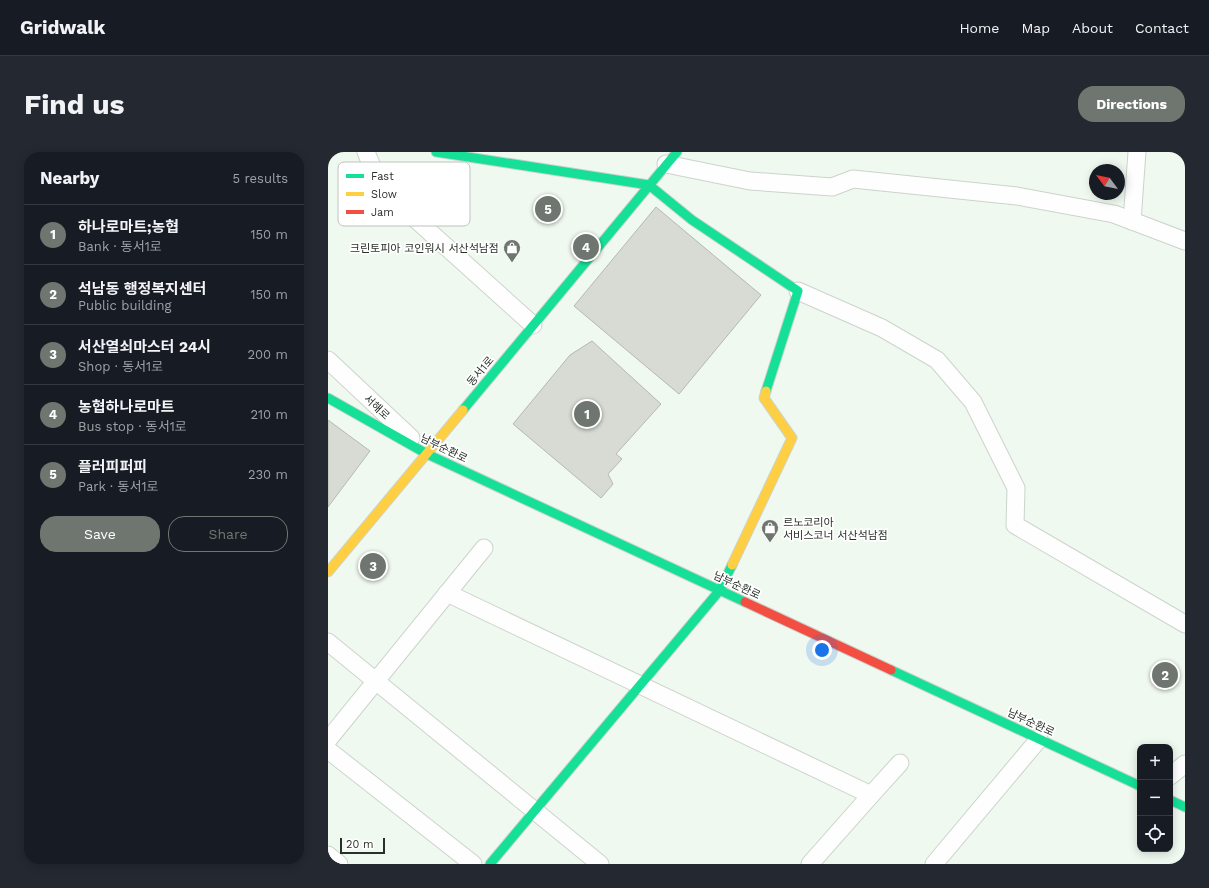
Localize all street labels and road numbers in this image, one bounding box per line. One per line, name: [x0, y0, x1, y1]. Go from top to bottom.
street label: 동서1로: [464, 354, 497, 389]
street label: 서해로: [361, 392, 392, 422]
street label: 남부순환로: [418, 432, 469, 465]
street label: 남부순환로: [711, 569, 762, 602]
street label: 남부순환로: [1005, 706, 1056, 739]

